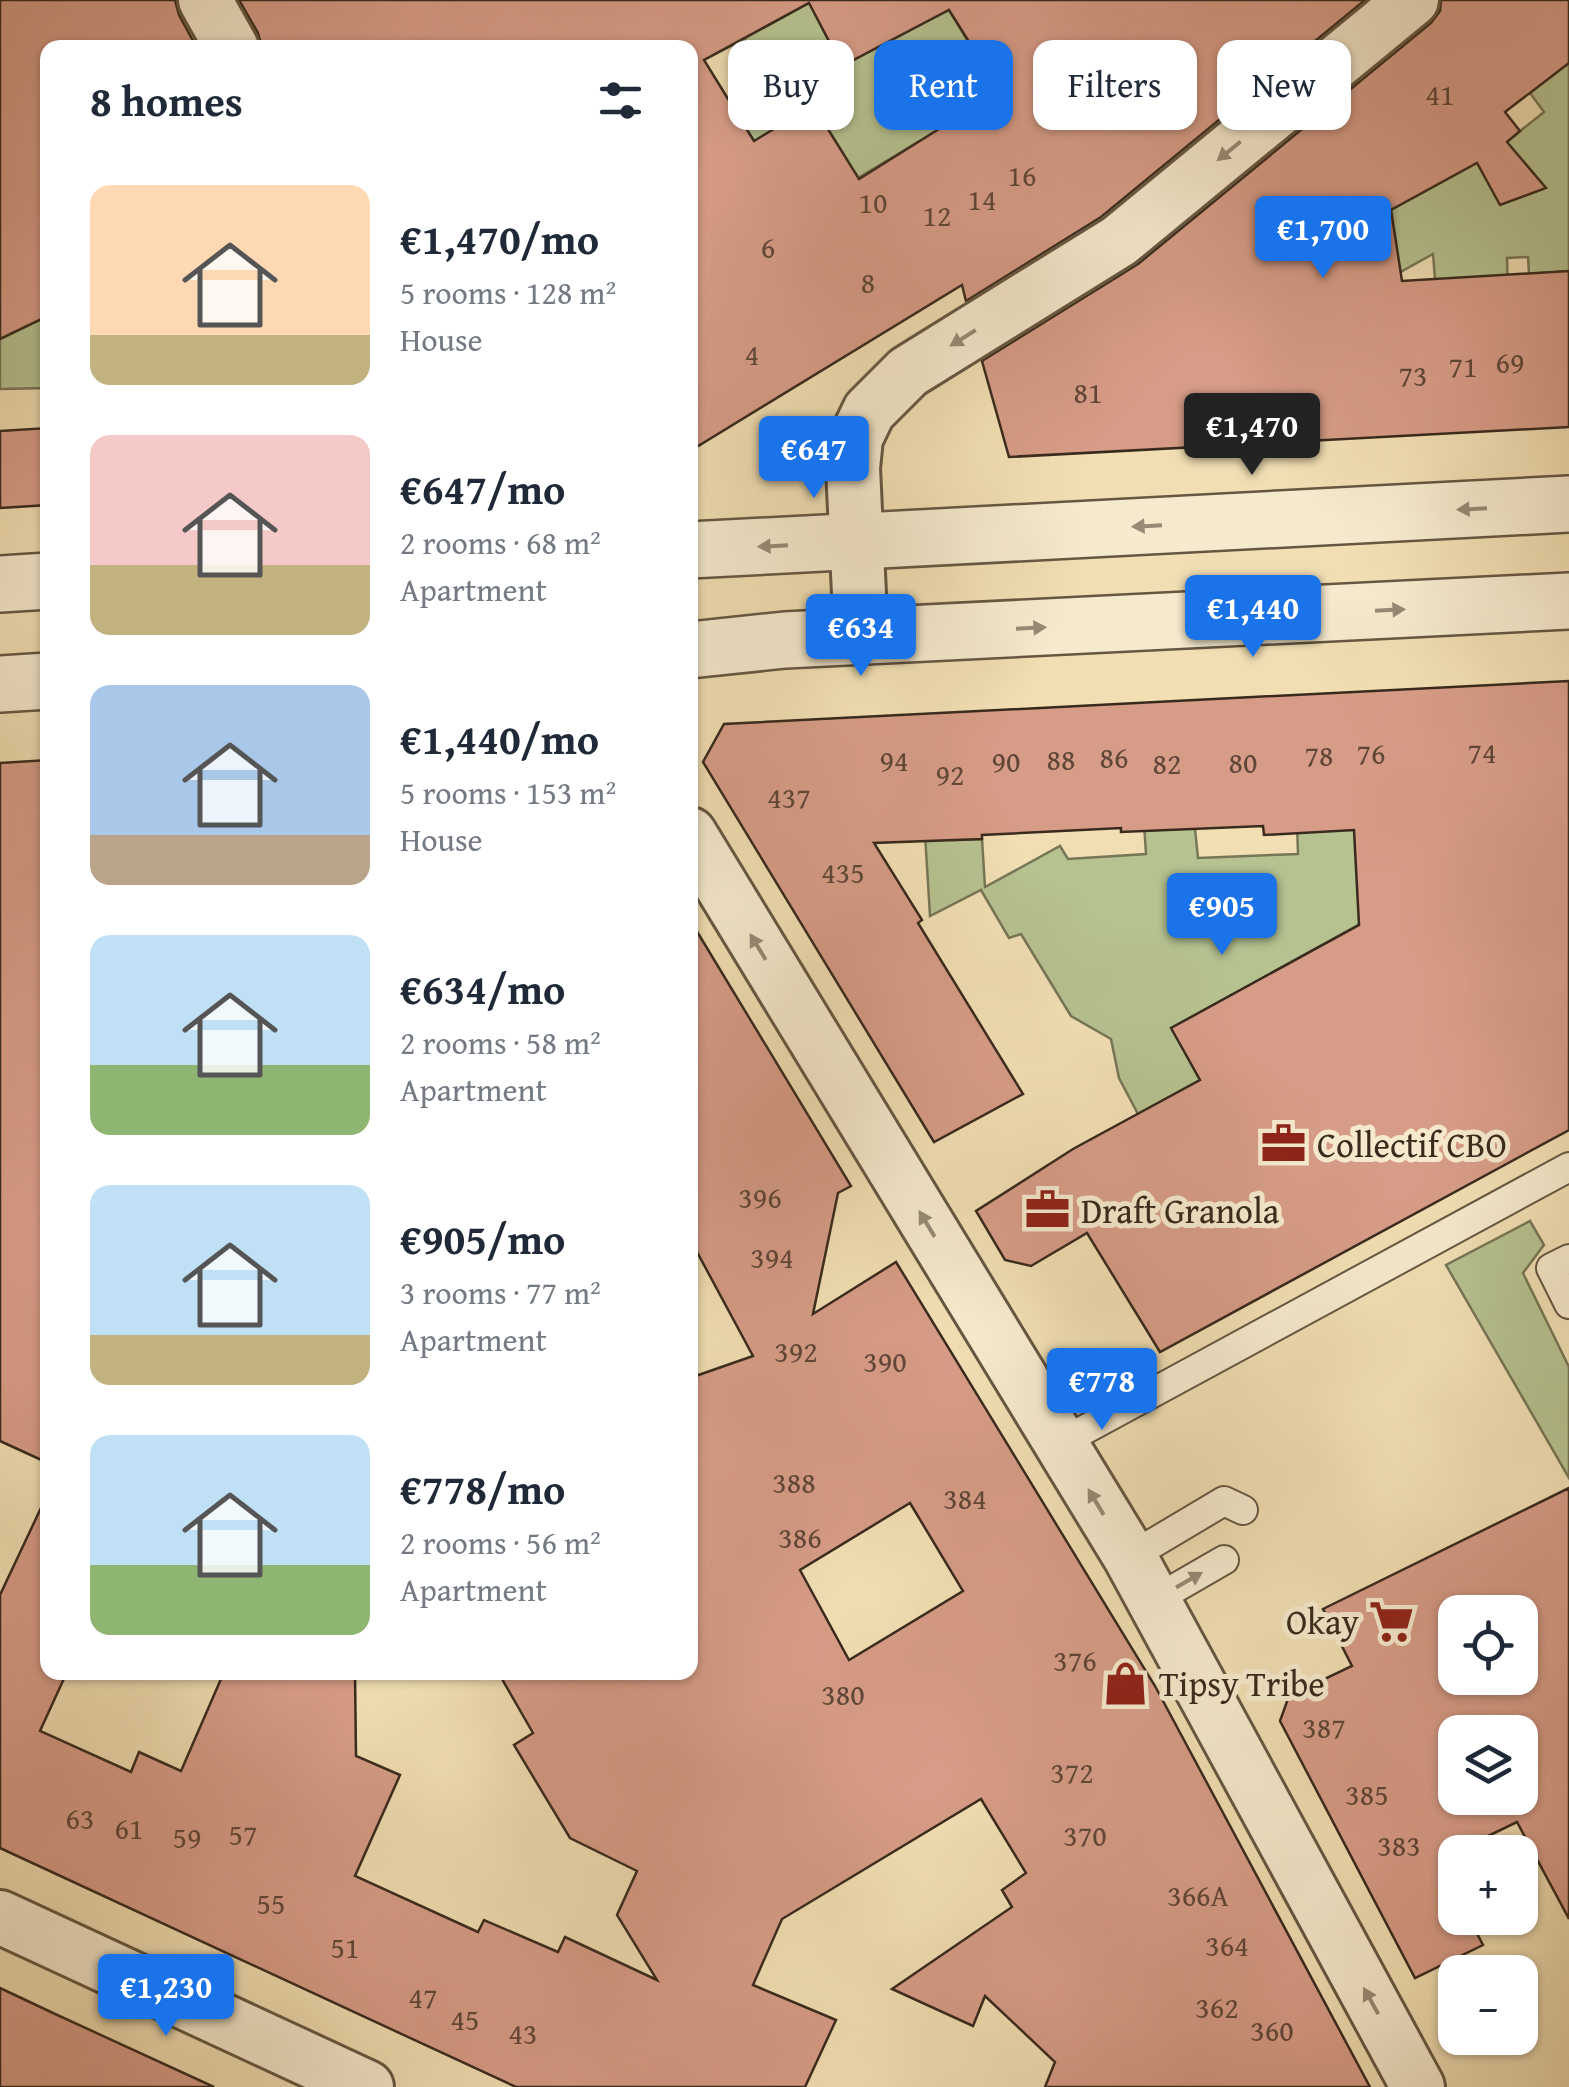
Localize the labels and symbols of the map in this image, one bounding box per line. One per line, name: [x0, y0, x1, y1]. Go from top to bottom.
house number: 41: [1426, 72, 1454, 116]
one-way arrow: [1216, 140, 1241, 161]
house number: 16: [1008, 153, 1036, 197]
house number: 14: [968, 177, 996, 221]
house number: 10: [859, 180, 887, 224]
house number: 12: [923, 193, 951, 237]
pin: €1,700: [1242, 196, 1404, 281]
house number: 6: [761, 225, 775, 269]
house number: 8: [861, 260, 875, 304]
one-way arrow: [949, 328, 977, 346]
house number: 4: [745, 332, 759, 376]
house number: 69: [1496, 340, 1524, 384]
house number: 71: [1449, 344, 1477, 388]
house number: 73: [1399, 353, 1427, 397]
house number: 81: [1074, 370, 1102, 414]
pin: €1,470: [1171, 393, 1333, 478]
pin: €647: [755, 416, 873, 501]
one-way arrow: [1455, 501, 1487, 517]
one-way arrow: [1131, 518, 1163, 534]
one-way arrow: [756, 538, 788, 554]
pin: €1,440: [1172, 575, 1334, 660]
pin: €634: [802, 594, 920, 679]
one-way arrow: [1375, 602, 1407, 618]
one-way arrow: [1015, 620, 1047, 636]
house number: 74: [1468, 730, 1496, 774]
house number: 76: [1357, 731, 1385, 775]
house number: 78: [1305, 733, 1333, 777]
house number: 86: [1100, 735, 1128, 779]
house number: 88: [1047, 737, 1075, 781]
house number: 94: [880, 738, 908, 782]
house number: 90: [992, 739, 1020, 783]
house number: 80: [1229, 740, 1257, 784]
house number: 82: [1153, 741, 1181, 785]
house number: 92: [936, 752, 964, 796]
house number: 437: [767, 775, 811, 819]
house number: 435: [821, 850, 865, 894]
pin: €905: [1163, 873, 1281, 958]
one-way arrow: [750, 933, 768, 961]
place label: Collectif CBO: [1317, 1119, 1507, 1170]
office icon: Collectif CBO: [1260, 1120, 1308, 1168]
house number: 396: [738, 1175, 782, 1219]
place label: Draft Granola: [1081, 1185, 1280, 1236]
office icon: Draft Granola: [1024, 1186, 1072, 1234]
one-way arrow: [918, 1211, 937, 1238]
house number: 394: [750, 1235, 794, 1279]
house number: 392: [774, 1329, 818, 1373]
house number: 390: [863, 1339, 907, 1383]
pin: €778: [1043, 1348, 1161, 1433]
house number: 388: [772, 1460, 816, 1504]
house number: 384: [943, 1476, 987, 1520]
one-way arrow: [1088, 1488, 1106, 1516]
house number: 386: [778, 1515, 822, 1559]
one-way arrow: [1175, 1572, 1203, 1590]
place label: Okay: [1286, 1596, 1360, 1647]
supermarket icon: Okay: [1368, 1597, 1416, 1645]
house number: 376: [1053, 1638, 1097, 1682]
place label: Tipsy Tribe: [1159, 1658, 1325, 1709]
shop icon: Tipsy Tribe: [1102, 1659, 1150, 1707]
house number: 380: [821, 1672, 865, 1716]
house number: 387: [1302, 1705, 1346, 1749]
house number: 372: [1050, 1750, 1094, 1794]
house number: 385: [1345, 1772, 1389, 1816]
house number: 63: [66, 1796, 94, 1840]
house number: 61: [115, 1806, 143, 1850]
house number: 57: [229, 1812, 257, 1856]
house number: 370: [1063, 1813, 1107, 1857]
house number: 59: [173, 1815, 201, 1859]
house number: 383: [1377, 1823, 1421, 1867]
house number: 366A: [1167, 1873, 1229, 1917]
house number: 55: [257, 1881, 285, 1925]
house number: 364: [1205, 1923, 1249, 1967]
house number: 51: [331, 1925, 359, 1969]
pin: €1,230: [85, 1954, 247, 2039]
house number: 47: [409, 1975, 437, 2019]
house number: 362: [1195, 1985, 1239, 2029]
one-way arrow: [1363, 1987, 1380, 2016]
house number: 45: [451, 1997, 479, 2041]
house number: 360: [1250, 2008, 1294, 2052]
house number: 43: [509, 2011, 537, 2055]

